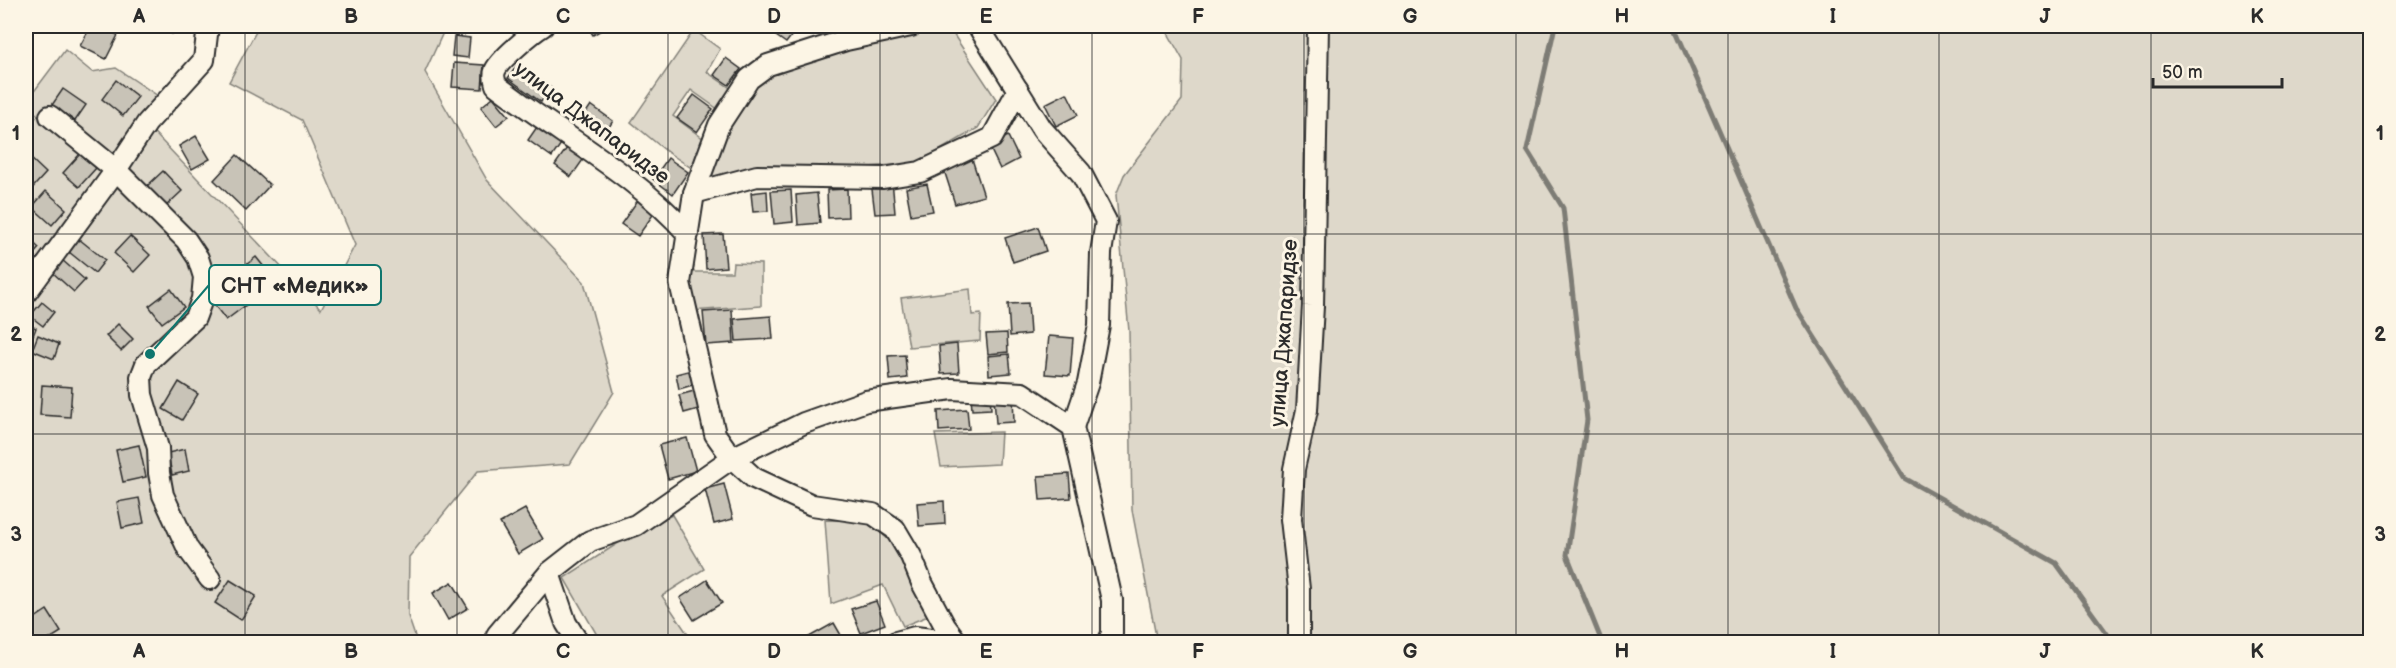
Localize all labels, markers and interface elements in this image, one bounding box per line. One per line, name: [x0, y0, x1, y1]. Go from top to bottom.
text: A: [132, 5, 146, 29]
text: B: [344, 5, 358, 29]
text: C: [556, 5, 570, 29]
text: D: [767, 5, 781, 29]
text: E: [980, 5, 993, 29]
text: F: [1192, 5, 1204, 29]
text: G: [1403, 5, 1418, 29]
text: H: [1615, 5, 1629, 29]
text: I: [1830, 5, 1836, 29]
text: J: [2040, 5, 2052, 29]
text: K: [2250, 5, 2264, 29]
scale bar: [2153, 51, 2282, 89]
street label: улица Джапаридзе: [509, 56, 675, 190]
text: 50 m: [2162, 62, 2203, 83]
text: 1: [12, 122, 20, 146]
text: 1: [2376, 122, 2384, 146]
street label: улица Джапаридзе: [1265, 238, 1303, 428]
callout: СНТ «Медик»: [209, 265, 381, 305]
text: СНТ «Медик»: [221, 273, 369, 300]
text: 2: [10, 323, 22, 347]
text: 2: [2374, 323, 2386, 347]
text: 3: [10, 523, 22, 547]
text: 3: [2374, 523, 2386, 547]
text: A: [132, 640, 146, 664]
text: B: [344, 640, 358, 664]
text: C: [556, 640, 570, 664]
text: D: [767, 640, 781, 664]
text: E: [980, 640, 993, 664]
text: F: [1192, 640, 1204, 664]
text: G: [1403, 640, 1418, 664]
text: H: [1615, 640, 1629, 664]
text: I: [1830, 640, 1836, 664]
text: J: [2040, 640, 2052, 664]
text: K: [2250, 640, 2264, 664]

